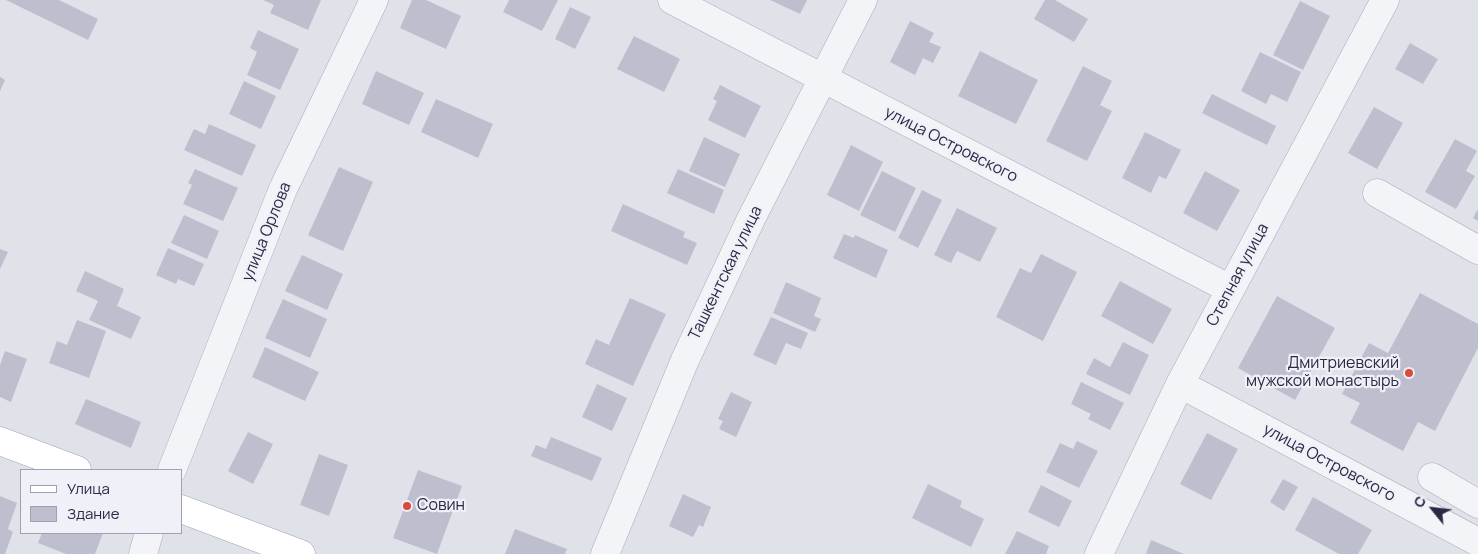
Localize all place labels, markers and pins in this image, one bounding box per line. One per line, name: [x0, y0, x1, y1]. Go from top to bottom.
place label: Дмитриевский мужской монастырь: [1246, 354, 1399, 392]
marker: Дмитриевский мужской монастырь: [1403, 367, 1415, 379]
place label: Совин: [417, 496, 465, 516]
marker: Совин: [401, 500, 413, 512]

